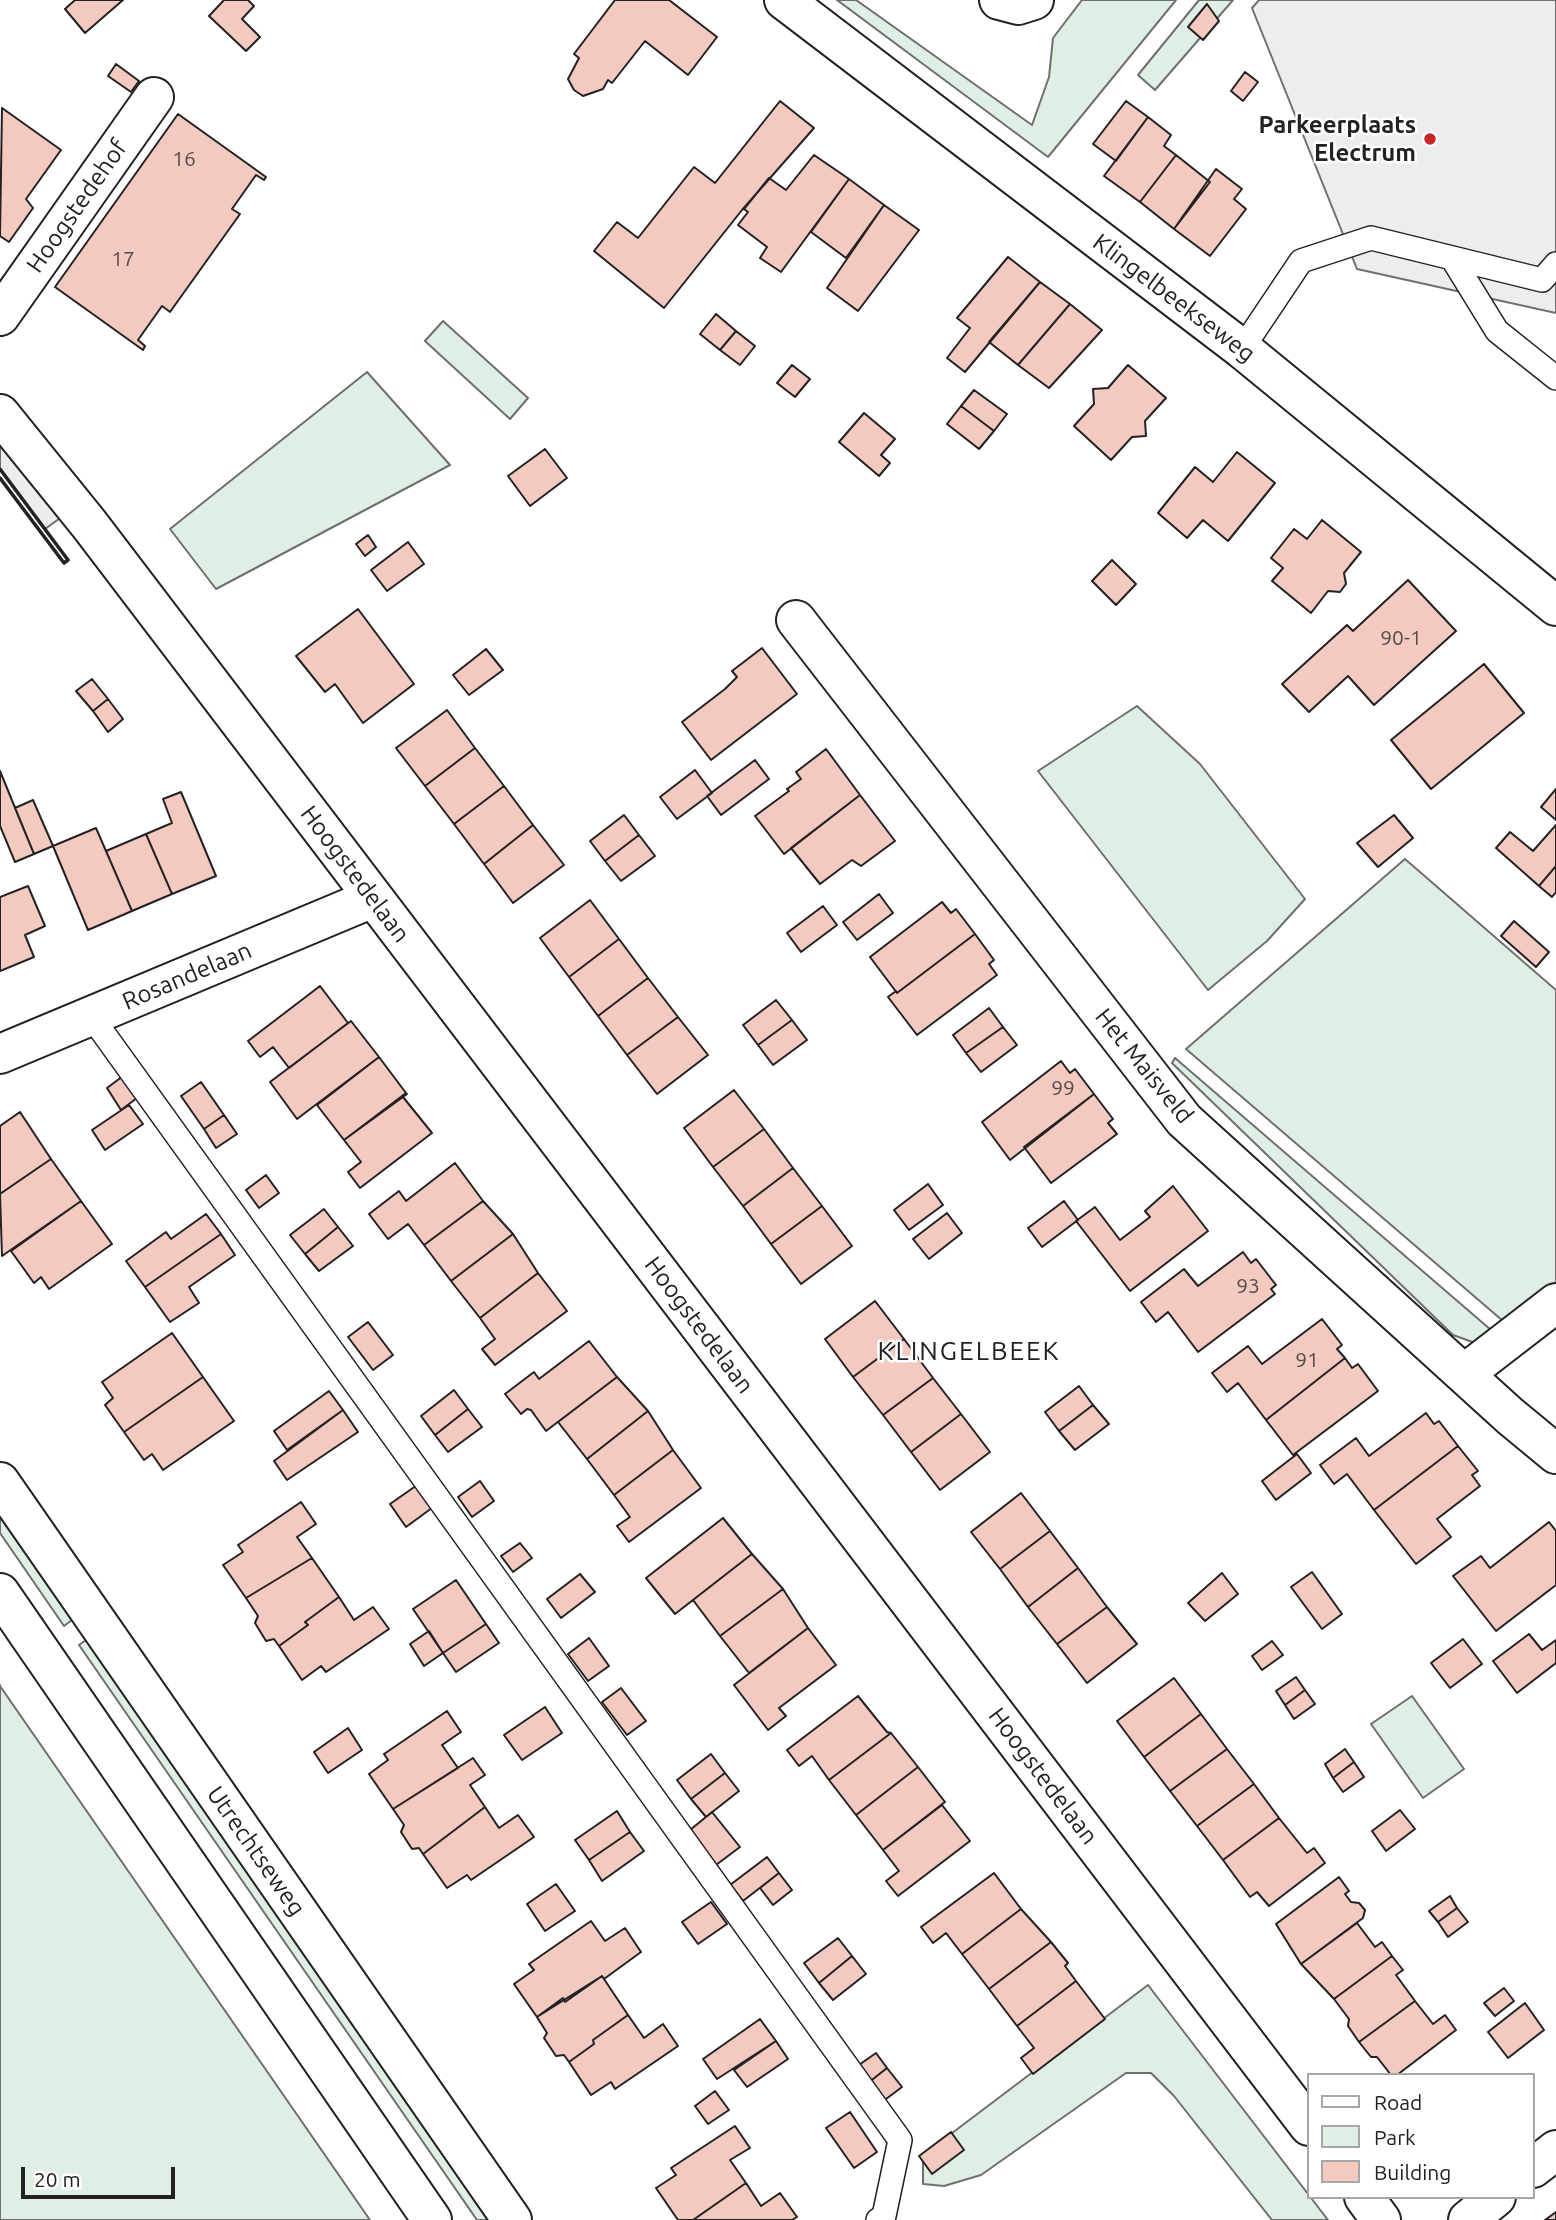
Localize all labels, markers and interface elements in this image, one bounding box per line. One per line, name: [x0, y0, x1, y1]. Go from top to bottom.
place label: Parkeerplaats Electrum: [1258, 111, 1416, 167]
marker: Parkeerplaats Electrum: [1422, 131, 1438, 147]
street label: Hoogstedehof: [21, 134, 133, 278]
house number: 16: [172, 146, 196, 172]
street label: Klingelbeekseweg: [1087, 228, 1261, 368]
house number: 17: [111, 246, 135, 272]
house number: 90-1: [1380, 625, 1422, 651]
street label: Hoogstedelaan: [294, 800, 416, 948]
street label: Rosandelaan: [118, 936, 256, 1016]
street label: Het Maisveld: [1089, 1003, 1199, 1129]
house number: 99: [1051, 1075, 1075, 1101]
street label: Hoogstedelaan: [638, 1251, 760, 1399]
house number: 93: [1236, 1273, 1260, 1299]
district label: KLINGELBEEK: [879, 1335, 1059, 1367]
house number: 91: [1295, 1347, 1319, 1373]
street label: Hoogstedelaan: [982, 1702, 1104, 1850]
street label: Utrechtseweg: [201, 1781, 311, 1921]
legend: [1308, 2073, 1535, 2199]
text: Road: [1374, 2090, 1422, 2114]
text: Park: [1374, 2125, 1416, 2149]
scale bar: [24, 2154, 178, 2198]
text: Building: [1374, 2160, 1451, 2184]
text: 20 m: [34, 2167, 81, 2191]

